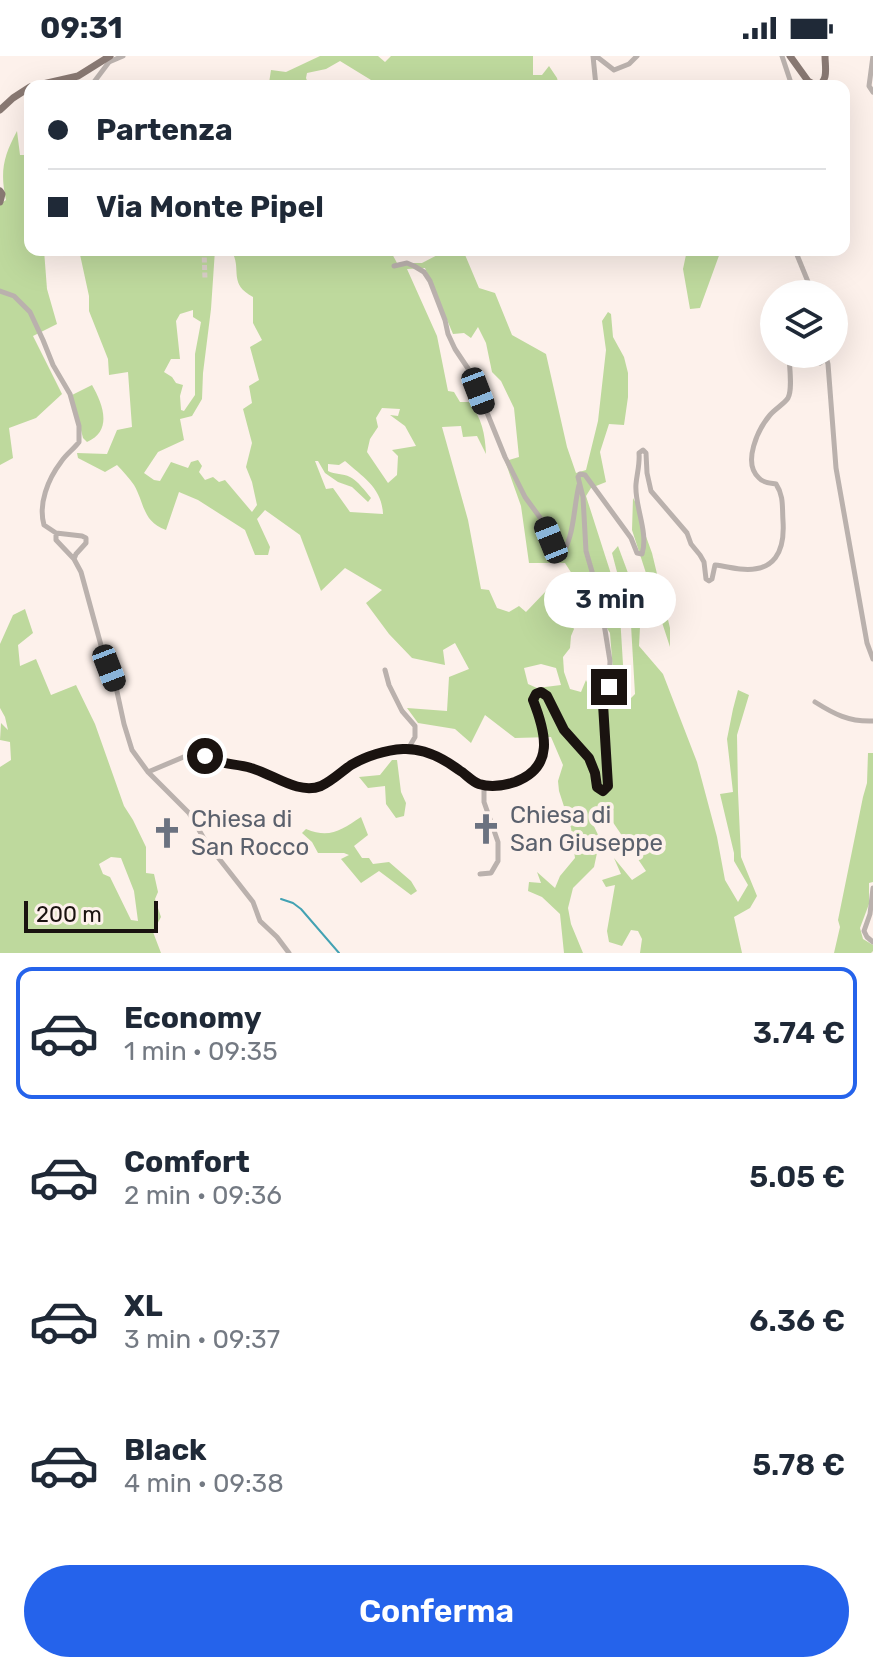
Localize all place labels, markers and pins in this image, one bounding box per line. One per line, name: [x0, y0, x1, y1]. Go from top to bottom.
place label: Chiesa di San Giuseppe: [510, 801, 663, 857]
place label: Chiesa di San Rocco: [191, 805, 309, 861]
church icon: Chiesa di San Giuseppe: [469, 812, 503, 846]
church icon: Chiesa di San Rocco: [150, 816, 184, 850]

